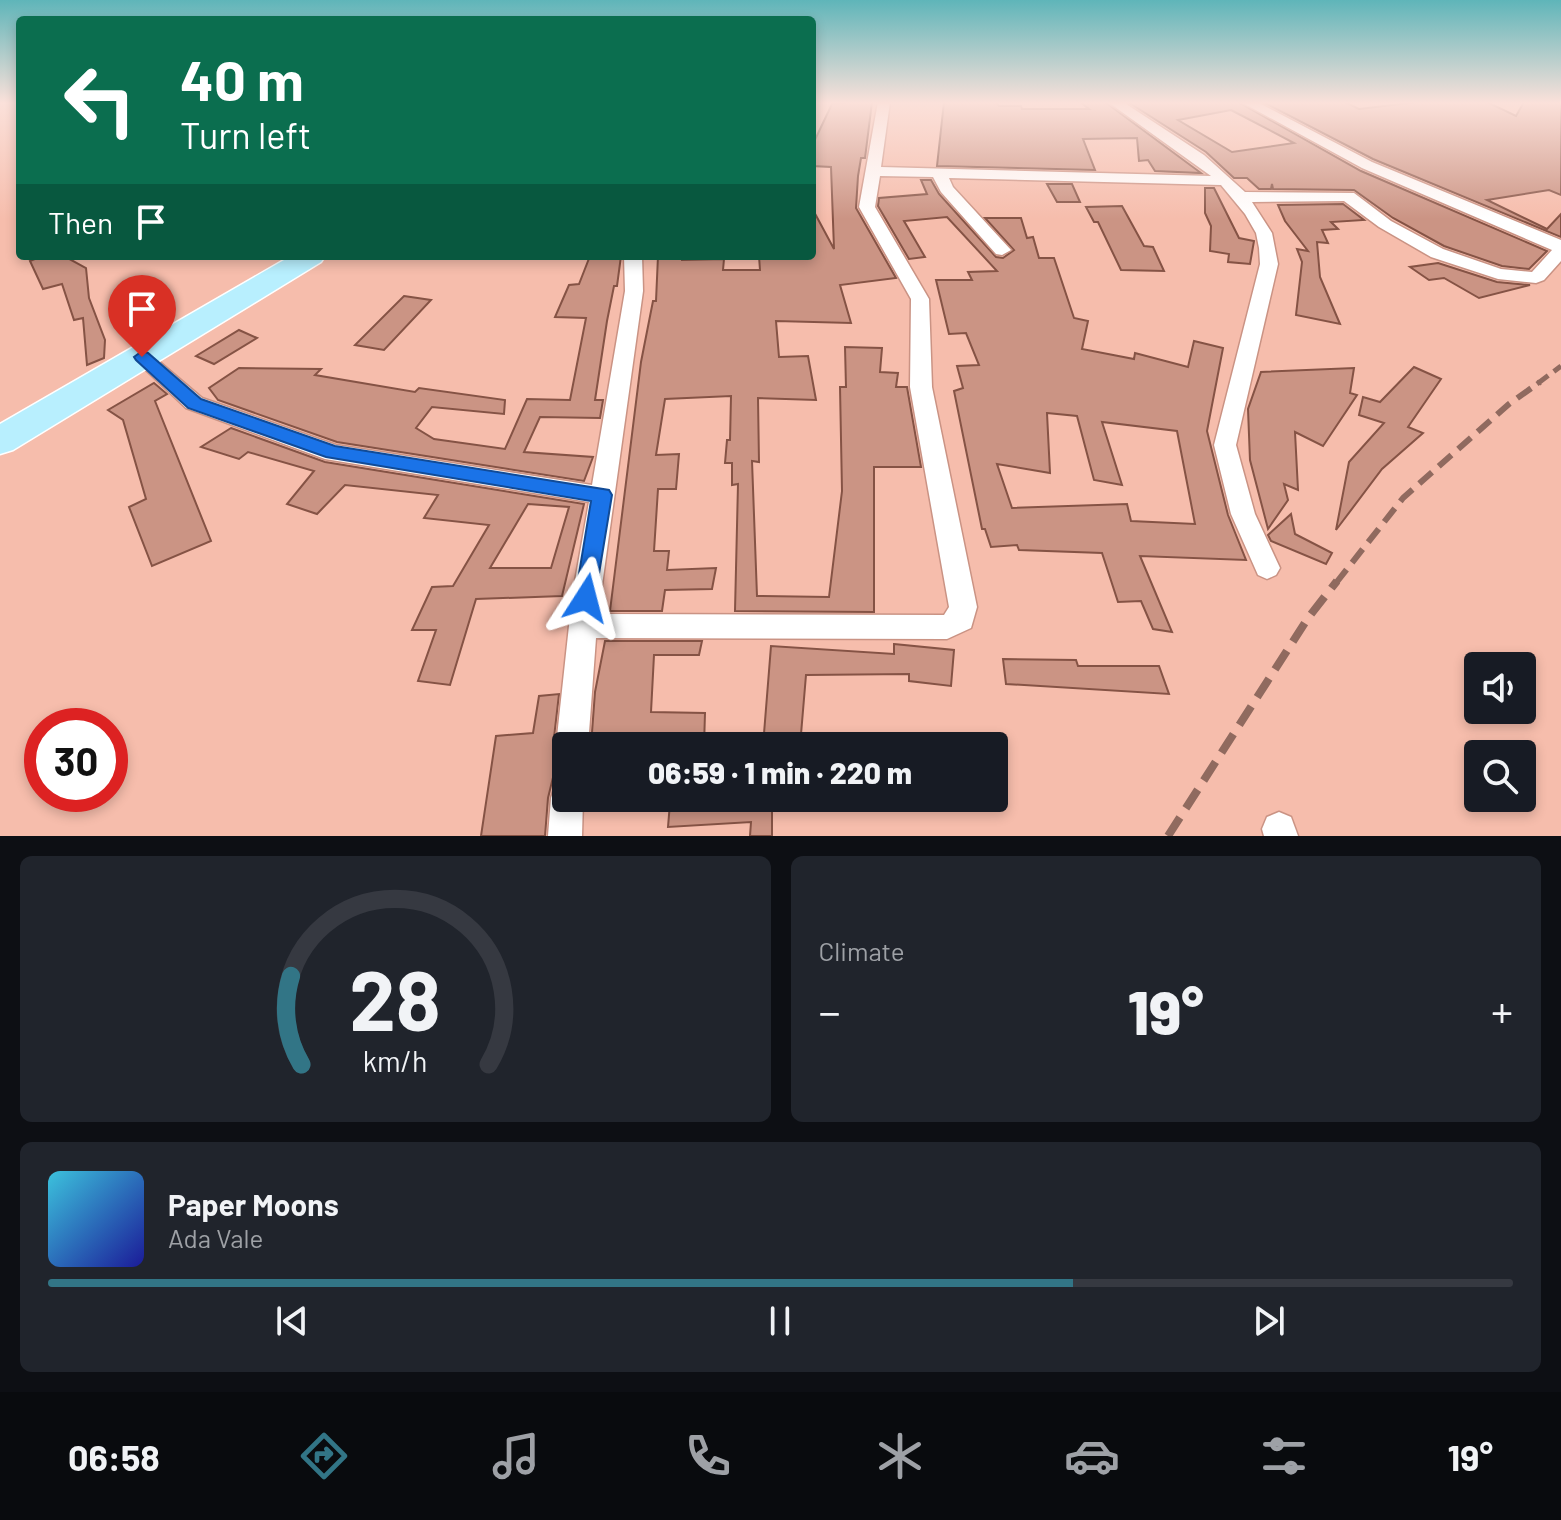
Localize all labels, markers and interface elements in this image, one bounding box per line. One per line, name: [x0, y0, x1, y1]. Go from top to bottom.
text: 40 m: [180, 45, 304, 112]
icon: left: [48, 48, 152, 152]
text: Turn left: [180, 113, 311, 156]
icon: arrive: [129, 200, 173, 244]
text: Then: [48, 204, 113, 240]
pin: [108, 275, 176, 357]
icon: arrive: [120, 287, 164, 331]
position arrow: [544, 556, 628, 640]
map controls: [1464, 652, 1536, 812]
button: sound: [1464, 652, 1536, 724]
speed limit sign: 30: [24, 708, 128, 812]
button: search: [1464, 740, 1536, 812]
text: 06:59 · 1 min · 220 m: [648, 754, 912, 790]
text: Climate: [819, 935, 905, 966]
text: 28: [349, 948, 441, 1048]
text: 19°: [1128, 975, 1204, 1047]
text: −: [819, 984, 841, 1037]
text: +: [1491, 984, 1513, 1037]
text: km/h: [363, 1043, 428, 1078]
text: Paper Moons: [168, 1186, 339, 1222]
text: Ada Vale: [168, 1222, 263, 1253]
icon: previous: [270, 1299, 314, 1343]
icon: pause: [758, 1299, 802, 1343]
icon: next: [1247, 1299, 1291, 1343]
icon: directions: [296, 1428, 352, 1484]
icon: music: [488, 1428, 544, 1484]
icon: phone: [680, 1428, 736, 1484]
icon: climate: [872, 1428, 928, 1484]
icon: car: [1064, 1428, 1120, 1484]
icon: filters: [1256, 1428, 1312, 1484]
text: 06:58: [68, 1435, 160, 1478]
text: 19°: [1448, 1435, 1493, 1478]

